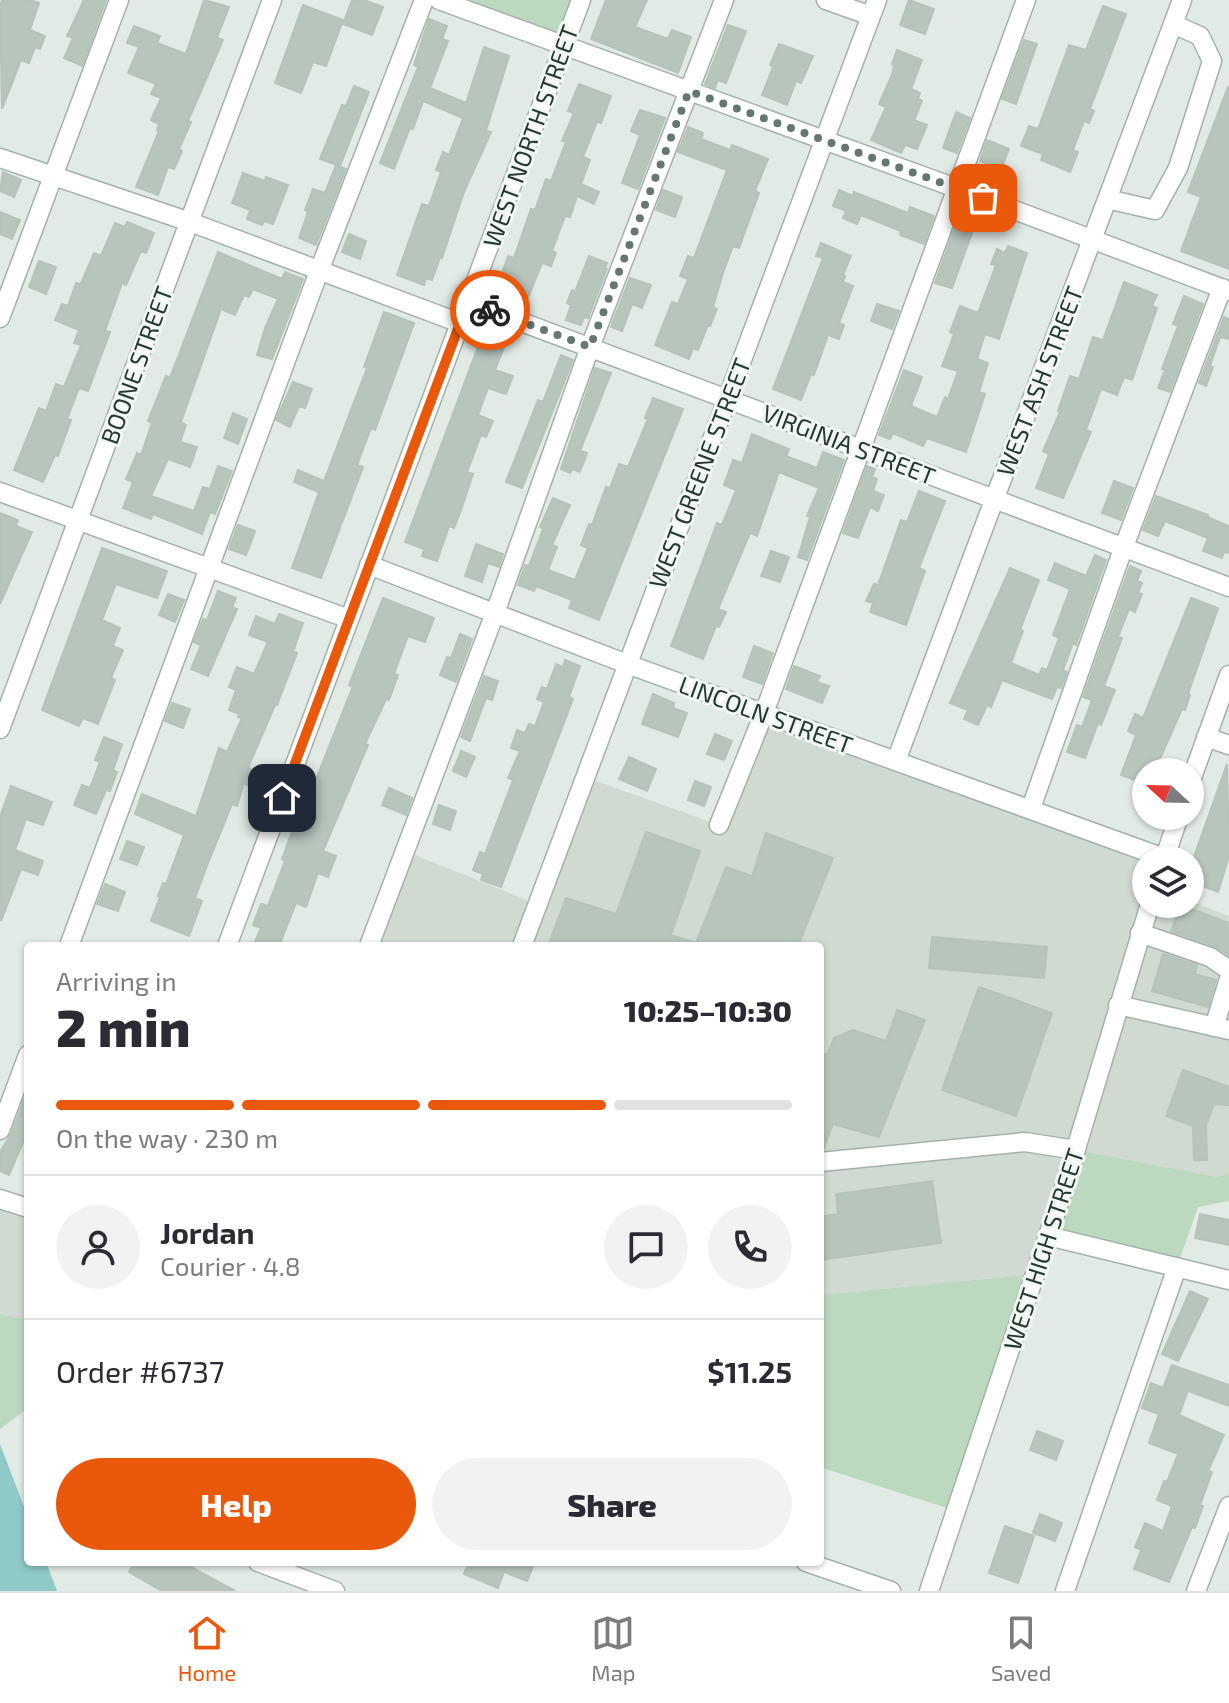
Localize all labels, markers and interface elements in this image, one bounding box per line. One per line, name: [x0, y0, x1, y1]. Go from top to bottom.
street label: WEST NORTH STREET: [476, 21, 584, 251]
pin: [949, 164, 1017, 232]
icon: bag: [961, 176, 1005, 220]
courier: [450, 270, 530, 350]
street label: BOONE STREET: [94, 282, 178, 448]
street label: WEST ASH STREET: [990, 282, 1089, 480]
icon: bike: [468, 288, 512, 332]
street label: WEST GREENE STREET: [642, 354, 756, 592]
street label: VIRGINIA STREET: [758, 398, 940, 490]
street label: LINCOLN STREET: [675, 669, 857, 759]
north arrow: [1132, 758, 1204, 830]
map controls: [1132, 758, 1204, 918]
pin: [248, 764, 316, 832]
icon: home: [260, 776, 304, 820]
button: layers: [1132, 846, 1204, 918]
text: Arriving in: [56, 965, 177, 996]
text: 10:25–10:30: [624, 992, 792, 1028]
text: 2 min: [56, 995, 191, 1057]
text: On the way · 230 m: [56, 1122, 278, 1153]
street label: WEST HIGH STREET: [997, 1144, 1089, 1353]
button: person: [56, 1205, 140, 1289]
button: chat: [604, 1205, 688, 1289]
button: phone: [708, 1205, 792, 1289]
text: Jordan: [160, 1214, 255, 1250]
text: Courier · 4.8: [160, 1250, 301, 1281]
text: Order #6737: [56, 1353, 224, 1389]
text: $11.25: [707, 1353, 792, 1389]
button: Help: [56, 1458, 416, 1550]
button: Share: [432, 1458, 792, 1550]
tab: Home: [178, 1611, 236, 1685]
tab: Map: [591, 1611, 636, 1685]
tab: Saved: [991, 1611, 1051, 1685]

